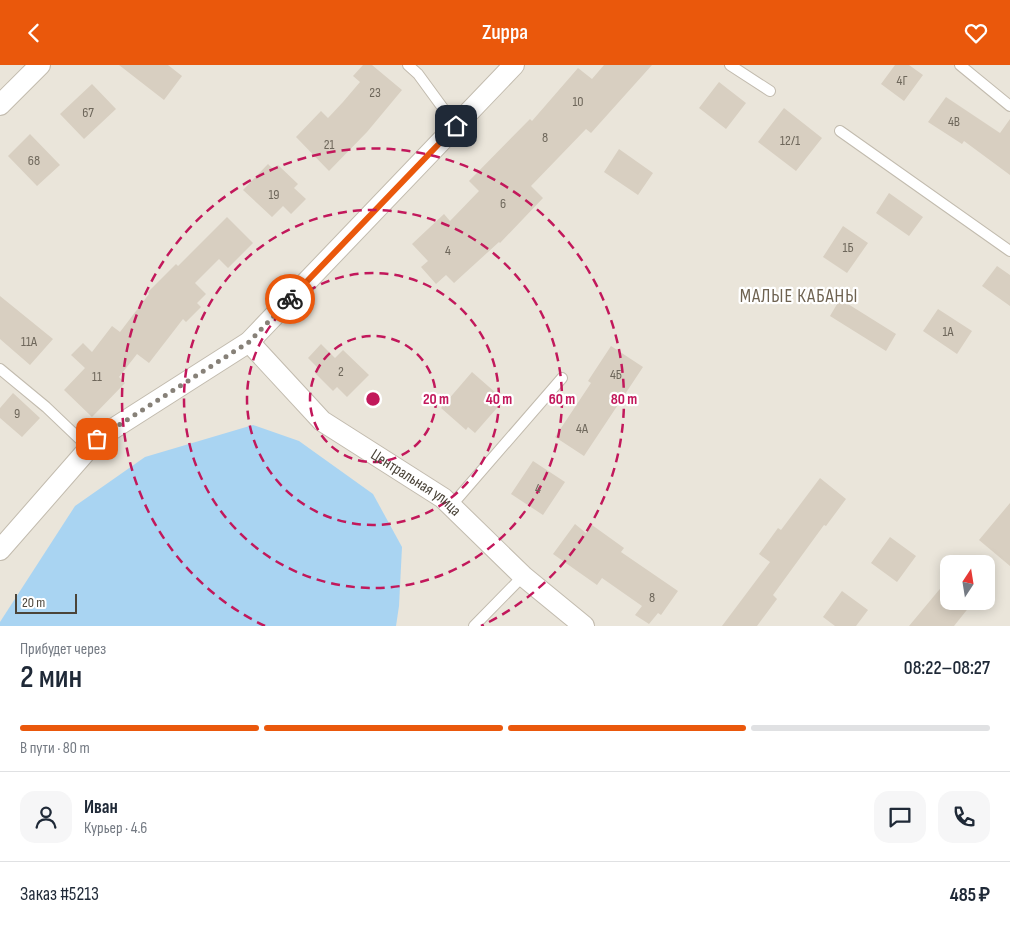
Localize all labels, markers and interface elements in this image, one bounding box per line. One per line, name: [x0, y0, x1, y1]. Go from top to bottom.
icon: back: [20, 19, 48, 47]
text: Zuppa: [482, 19, 528, 46]
icon: heart: [962, 19, 990, 47]
house number: 4Г: [897, 72, 907, 89]
house number: 23: [369, 84, 381, 101]
house number: 10: [572, 93, 584, 110]
house number: 67: [82, 104, 94, 121]
pin: [435, 105, 477, 147]
icon: home: [442, 112, 470, 140]
house number: 4В: [948, 113, 960, 130]
house number: 8: [542, 129, 548, 146]
house number: 12/1: [780, 132, 800, 149]
house number: 21: [324, 136, 334, 153]
house number: 68: [28, 152, 40, 169]
house number: 19: [268, 186, 280, 203]
house number: 6: [500, 195, 506, 212]
house number: 1Б: [842, 239, 854, 256]
house number: 4: [445, 242, 451, 259]
courier: [265, 274, 315, 324]
icon: bike: [276, 285, 304, 313]
district label: МАЛЫЕ КАБАНЫ: [740, 285, 858, 308]
house number: 1А: [942, 323, 955, 340]
house number: 11А: [21, 333, 38, 350]
house number: 2: [338, 363, 344, 380]
house number: 4Б: [610, 366, 622, 383]
house number: 11: [92, 368, 102, 385]
centre of rings: [364, 390, 382, 408]
text: 20 m: [423, 390, 449, 409]
text: 40 m: [486, 390, 512, 409]
text: 60 m: [549, 390, 575, 409]
text: 80 m: [611, 390, 637, 409]
house number: 9: [14, 405, 20, 422]
pin: [76, 418, 118, 460]
house number: 4А: [576, 420, 589, 437]
icon: bag: [83, 425, 111, 453]
street label: Центральная улица: [367, 445, 465, 520]
house number: 4: [535, 480, 541, 497]
north arrow: [940, 555, 995, 610]
map controls: [940, 555, 995, 610]
house number: 8: [649, 589, 655, 606]
scale bar: [15, 591, 78, 614]
text: 20 m: [22, 594, 45, 611]
text: Прибудет через: [20, 640, 106, 659]
text: 08:22–08:27: [904, 657, 990, 680]
text: 2 мин: [20, 658, 82, 697]
text: В пути · 80 m: [20, 739, 90, 758]
button: person: [20, 791, 72, 843]
button: chat: [874, 791, 926, 843]
button: phone: [938, 791, 990, 843]
text: Иван: [84, 796, 118, 819]
text: Курьер · 4.6: [84, 819, 147, 838]
text: Заказ #5213: [20, 883, 99, 906]
text: 485 ₽: [950, 884, 990, 907]

